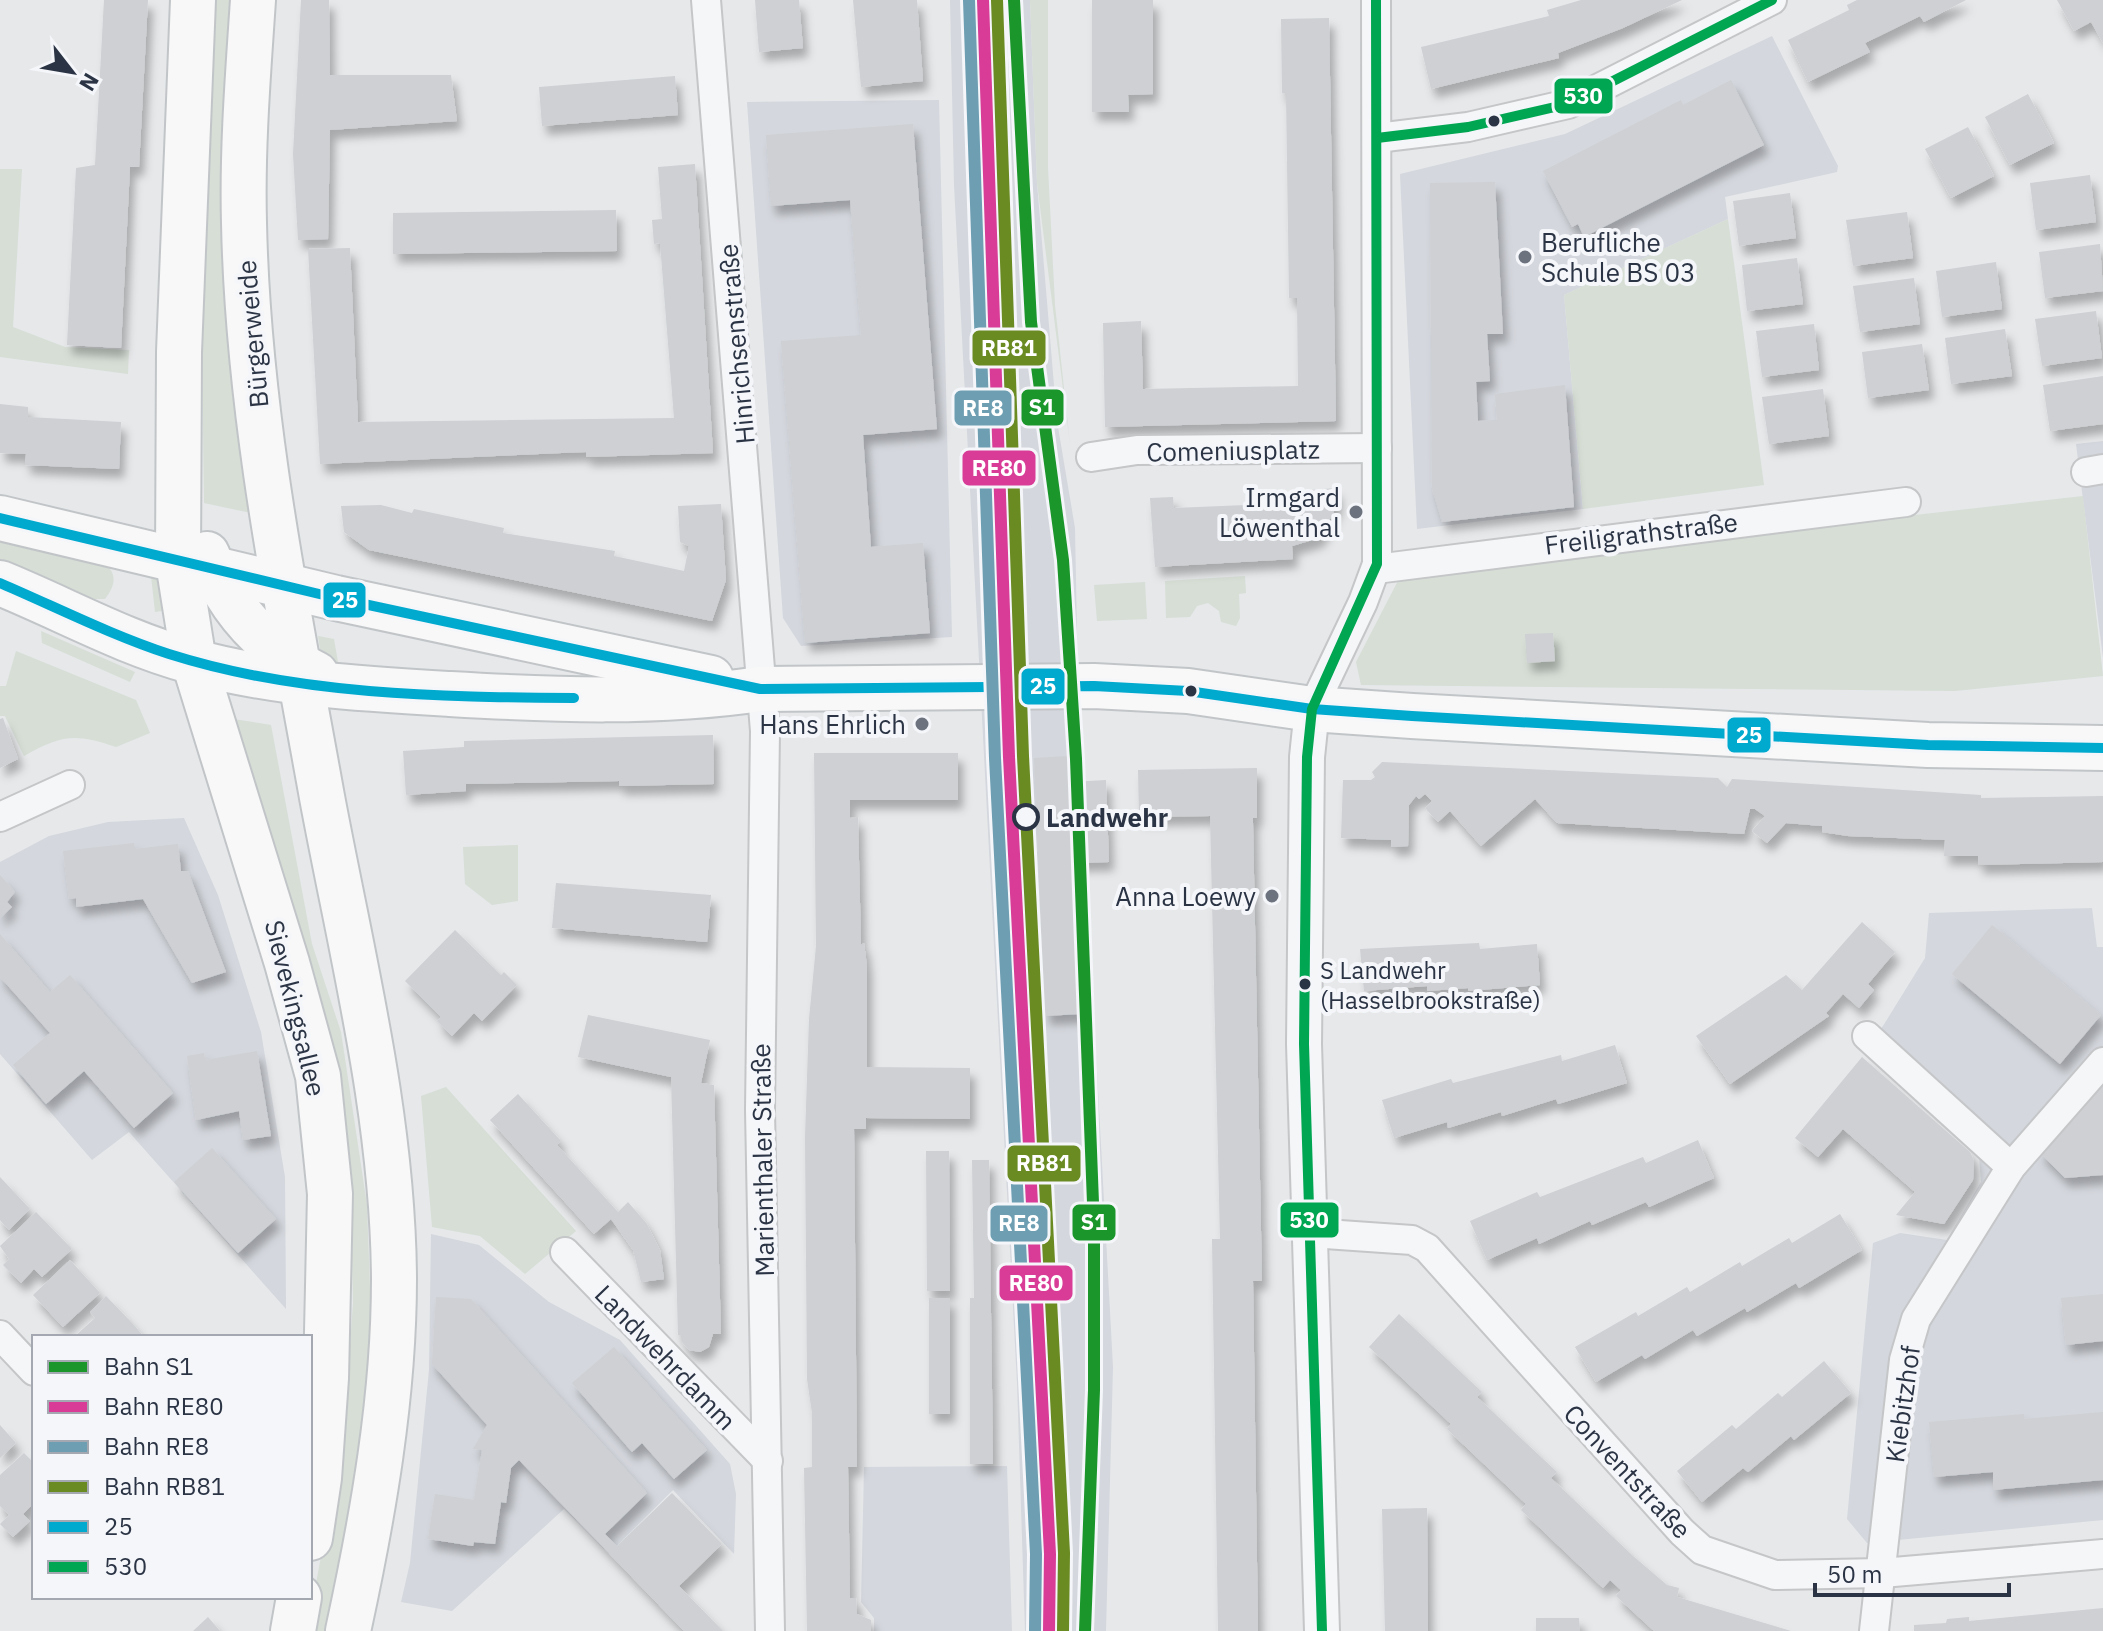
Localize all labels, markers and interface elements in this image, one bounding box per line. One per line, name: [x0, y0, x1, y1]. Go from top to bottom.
north arrow: [32, 32, 112, 112]
text: N: [73, 68, 106, 97]
line badge: 530: [1553, 77, 1614, 115]
text: 530: [1563, 81, 1603, 110]
unlabelled marker: [1486, 113, 1502, 129]
place label: Berufliche Schule BS 03: [1541, 225, 1696, 289]
street label: Hinrichsenstraße: [710, 242, 762, 446]
marker: Berufliche Schule BS 03: [1516, 248, 1534, 266]
street label: Bürgerweide: [229, 259, 275, 409]
line badge: RB81: [971, 329, 1047, 367]
text: RB81: [981, 333, 1037, 362]
line badge: S1: [1020, 388, 1065, 427]
line badge: RE8: [953, 389, 1013, 427]
text: S1: [1029, 392, 1055, 421]
text: RE8: [962, 393, 1004, 422]
street label: Comeniusplatz: [1146, 431, 1320, 469]
line badge: RE80: [961, 449, 1037, 487]
text: RE80: [972, 453, 1026, 482]
place label: Irmgard Löwenthal: [1219, 480, 1340, 544]
marker: Irmgard Löwenthal: [1347, 503, 1365, 521]
street label: Freiligrathstraße: [1542, 504, 1740, 562]
line badge: 25: [322, 581, 367, 619]
text: 25: [332, 585, 358, 614]
line badge: 25: [1020, 667, 1066, 706]
text: 25: [1030, 671, 1056, 700]
unlabelled marker: [1183, 683, 1199, 699]
place label: Hans Ehrlich: [759, 707, 906, 741]
marker: Hans Ehrlich: [913, 715, 931, 733]
line badge: 25: [1726, 716, 1772, 754]
text: 25: [1736, 720, 1762, 749]
place label: Landwehr: [1046, 800, 1168, 834]
marker: Landwehr: [1013, 804, 1039, 830]
place label: Anna Loewy: [1115, 879, 1256, 913]
marker: Anna Loewy: [1263, 887, 1281, 905]
street label: Sievekingsallee: [258, 916, 334, 1100]
place label: S Landwehr (Hasselbrookstraße): [1320, 954, 1541, 1016]
marker: S Landwehr (Hasselbrookstraße): [1297, 976, 1313, 992]
street label: Marienthaler Straße: [743, 1043, 781, 1277]
line badge: RB81: [1006, 1144, 1082, 1183]
text: RB81: [1016, 1148, 1072, 1177]
line badge: 530: [1279, 1201, 1340, 1239]
line badge: S1: [1071, 1203, 1117, 1242]
line badge: RE8: [989, 1204, 1049, 1243]
text: 530: [1289, 1205, 1329, 1234]
text: S1: [1081, 1207, 1107, 1236]
text: RE8: [998, 1208, 1040, 1237]
line badge: RE80: [998, 1264, 1074, 1302]
text: RE80: [1009, 1268, 1063, 1297]
street label: Landwehrdamm: [588, 1277, 744, 1437]
legend: [32, 1335, 312, 1599]
street label: Kiebitzhof: [1877, 1343, 1927, 1465]
text: Bahn S1: [104, 1350, 194, 1382]
text: Bahn RE80: [104, 1390, 224, 1422]
street label: Conventstraße: [1557, 1397, 1699, 1545]
text: Bahn RE8: [104, 1430, 209, 1462]
text: Bahn RB81: [104, 1470, 225, 1502]
text: 25: [104, 1510, 133, 1542]
scale bar: [1815, 1547, 2009, 1597]
text: 530: [104, 1550, 147, 1582]
text: 50 m: [1827, 1558, 1882, 1590]

